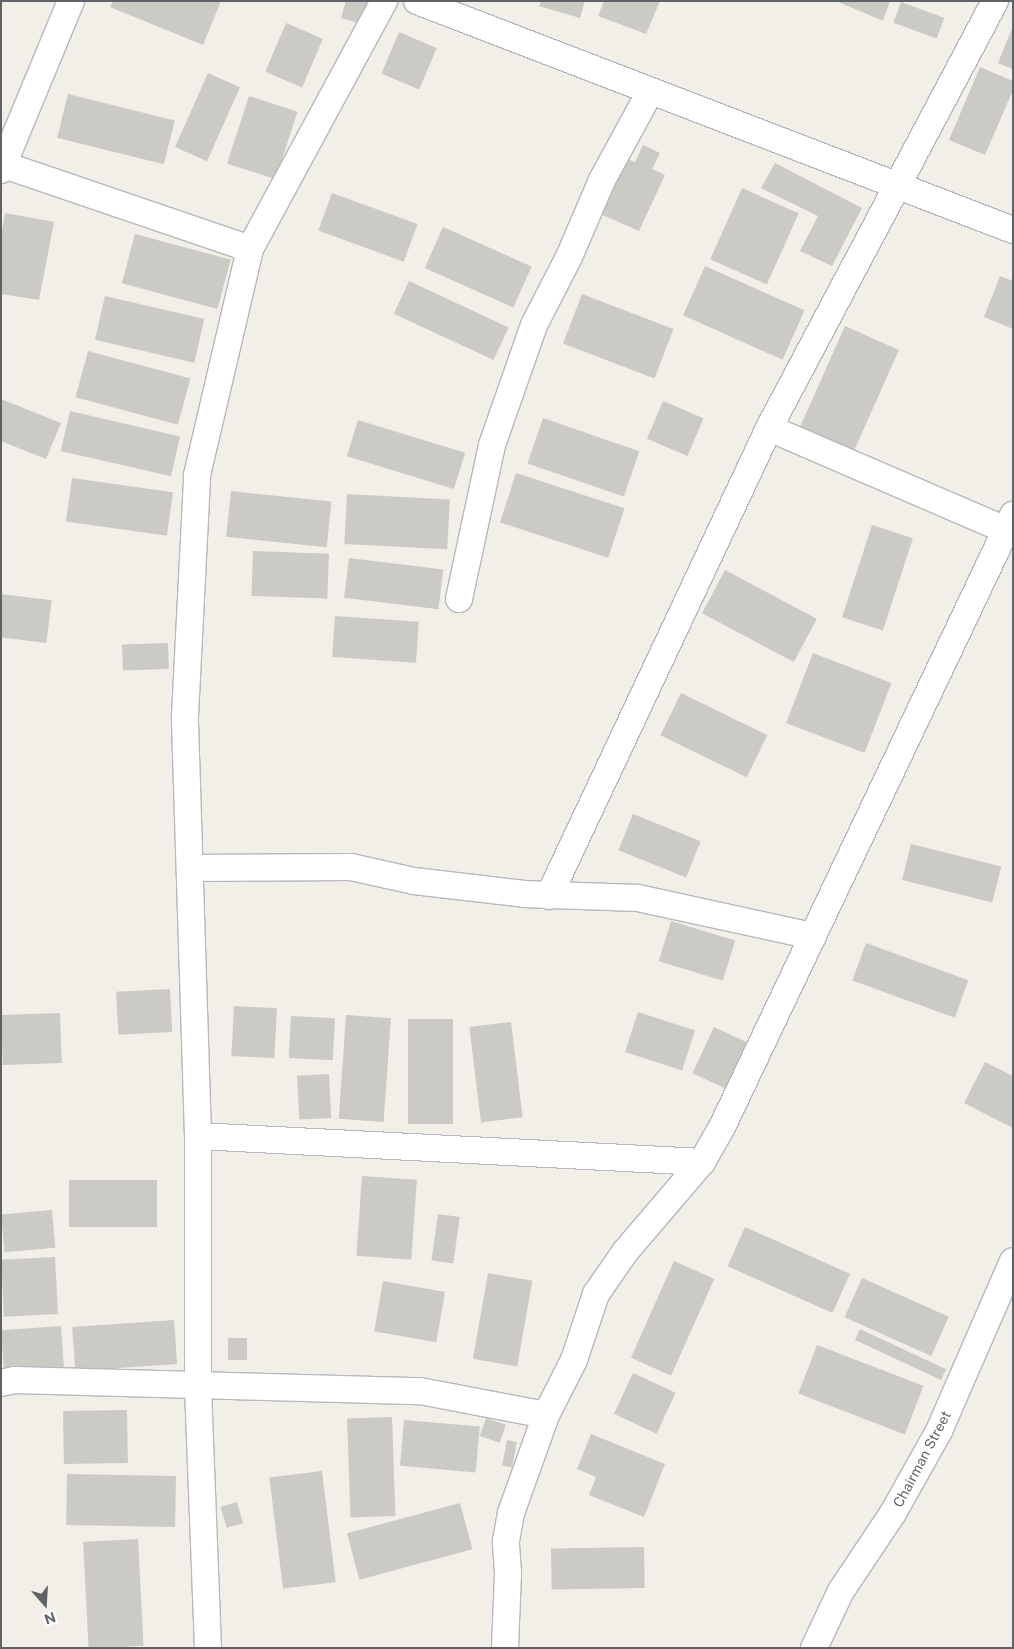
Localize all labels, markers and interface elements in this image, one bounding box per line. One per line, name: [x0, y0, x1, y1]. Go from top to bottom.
street label: Chairman Street: [890, 1408, 954, 1510]
north arrow: [20, 1579, 70, 1629]
text: N: [42, 1609, 58, 1628]

